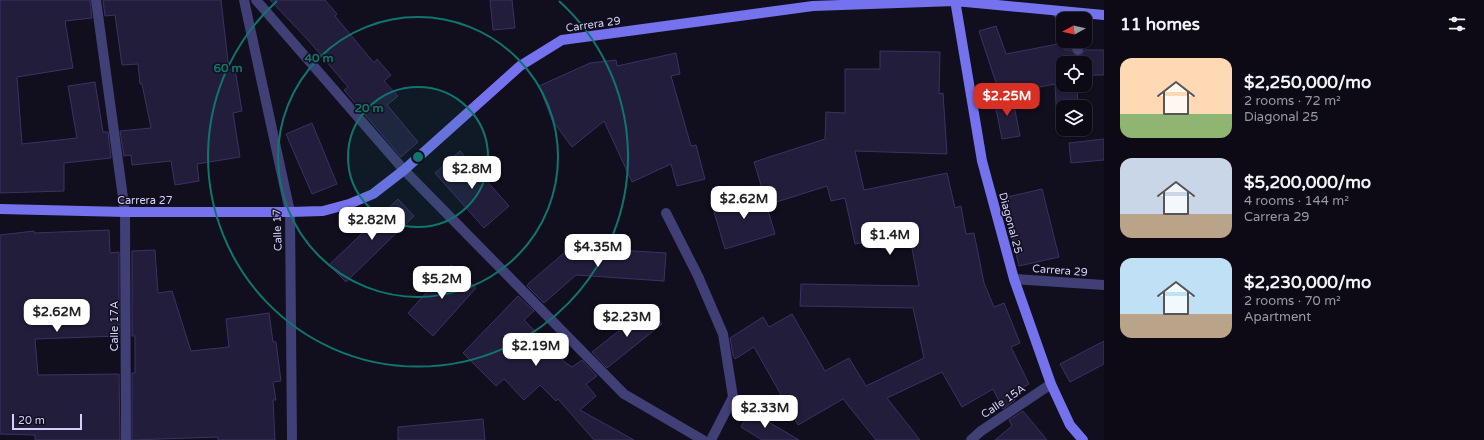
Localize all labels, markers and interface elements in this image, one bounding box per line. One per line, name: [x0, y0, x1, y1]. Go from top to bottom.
north arrow: [1056, 12, 1092, 48]
map controls: [1056, 12, 1092, 136]
icon: filters: [1446, 13, 1468, 35]
street label: Carrera 29: [565, 14, 621, 35]
text: 11 homes: [1120, 14, 1200, 35]
text: 40 m: [304, 51, 334, 65]
button: locate: [1056, 56, 1092, 92]
text: 60 m: [213, 61, 243, 75]
text: $2,250,000/mo: [1244, 72, 1371, 93]
icon: home: [1152, 74, 1200, 122]
pin: $2.25M: [974, 83, 1040, 117]
text: $2.25M: [983, 88, 1031, 104]
text: 2 rooms · 72 m²: [1244, 93, 1341, 109]
button: layers: [1056, 100, 1092, 136]
text: 20 m: [354, 101, 384, 115]
text: Diagonal 25: [1244, 109, 1318, 125]
centre of rings: [411, 150, 425, 164]
pin: $2.8M: [444, 156, 500, 190]
text: $2.8M: [452, 161, 492, 177]
text: $5,200,000/mo: [1244, 172, 1371, 193]
icon: home: [1152, 174, 1200, 222]
pin: $2.62M: [711, 186, 777, 220]
text: $2.62M: [720, 191, 768, 207]
street label: Diagonal 25: [996, 191, 1025, 255]
text: 4 rooms · 144 m²: [1244, 193, 1349, 209]
street label: Carrera 27: [117, 194, 173, 207]
pin: $2.82M: [339, 207, 405, 241]
street label: Calle 17: [270, 209, 285, 251]
text: Carrera 29: [1244, 209, 1309, 225]
text: $2.82M: [348, 212, 396, 228]
pin: $1.4M: [862, 222, 918, 256]
text: $1.4M: [870, 227, 910, 243]
pin: $4.35M: [565, 234, 631, 268]
text: $4.35M: [574, 239, 622, 255]
street label: Carrera 29: [1032, 262, 1088, 279]
pin: $5.2M: [414, 266, 470, 300]
text: $5.2M: [422, 271, 462, 287]
text: $2,230,000/mo: [1244, 272, 1371, 293]
icon: home: [1152, 274, 1200, 322]
text: 2 rooms · 70 m²: [1244, 293, 1341, 309]
pin: $2.62M: [24, 299, 90, 333]
street label: Calle 17A: [108, 301, 121, 351]
text: $2.62M: [33, 304, 81, 320]
pin: $2.23M: [594, 304, 660, 338]
text: $2.23M: [603, 309, 651, 325]
text: Apartment: [1244, 309, 1311, 325]
pin: $2.19M: [503, 333, 569, 367]
text: $2.19M: [512, 338, 560, 354]
street label: Calle 15A: [979, 382, 1028, 421]
pin: $2.33M: [732, 395, 798, 429]
text: $2.33M: [741, 400, 789, 416]
scale bar: [12, 412, 82, 431]
text: 20 m: [18, 414, 45, 427]

